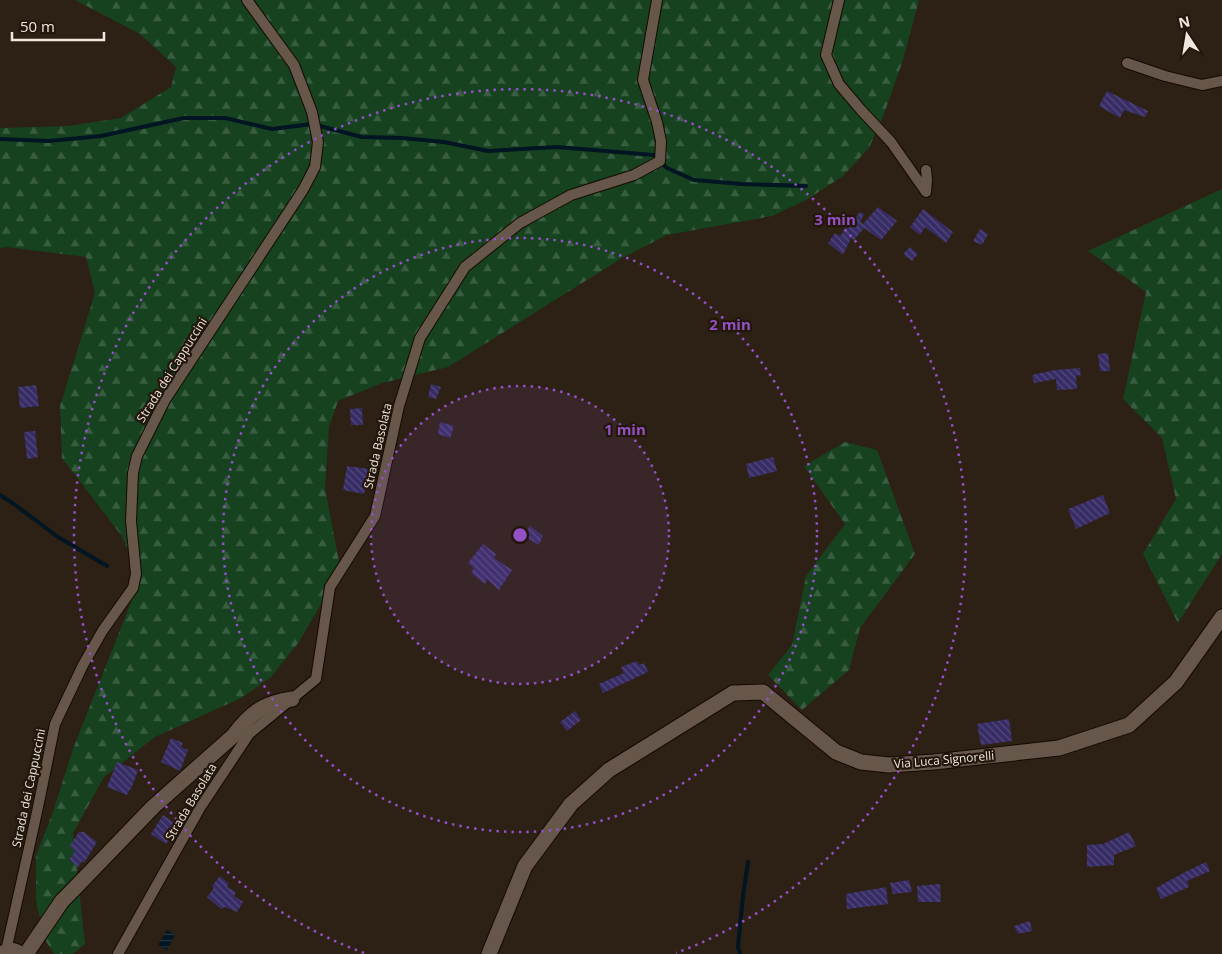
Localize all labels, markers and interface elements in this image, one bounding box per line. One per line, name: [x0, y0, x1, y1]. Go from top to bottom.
scale bar: [12, 10, 105, 42]
north arrow: [1162, 10, 1212, 60]
text: N: [1177, 11, 1192, 32]
text: 50 m: [20, 16, 55, 36]
text: 3 min: [814, 209, 856, 229]
street label: Strada dei Cappuccini: [132, 314, 211, 426]
text: 2 min: [709, 314, 751, 334]
street label: Strada Basolata: [359, 401, 396, 490]
text: 1 min: [604, 419, 646, 439]
centre of rings: [511, 526, 529, 544]
street label: Strada dei Cappuccini: [8, 727, 49, 849]
street label: Via Luca Signorelli: [893, 747, 995, 772]
street label: Strada Basolata: [161, 760, 220, 844]

